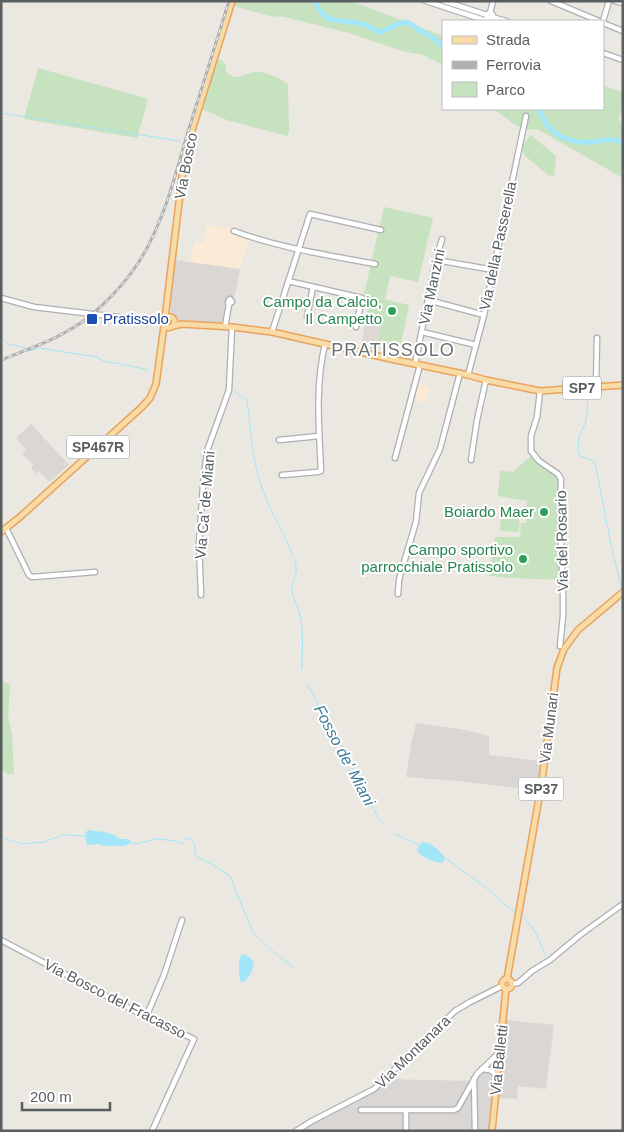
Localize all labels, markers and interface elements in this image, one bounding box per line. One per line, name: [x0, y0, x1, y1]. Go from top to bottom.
legend: [442, 20, 604, 110]
text: Strada: [486, 31, 531, 48]
text: Ferrovia: [486, 56, 542, 73]
text: Parco: [486, 81, 525, 98]
street label: Via Bosco: [171, 131, 200, 201]
street label: Via della Passerella: [476, 179, 520, 312]
street label: Via Manzini: [415, 247, 448, 326]
place label: Campo da Calcio, Il Campetto: [263, 293, 382, 327]
marker: Campo da Calcio, Il Campetto: [386, 305, 398, 317]
place label: Pratissolo: [103, 310, 169, 327]
marker: Pratissolo: [85, 312, 99, 326]
district label: PRATISSOLO: [331, 340, 455, 360]
road number: SP7: [563, 376, 601, 399]
road number: SP467R: [67, 436, 129, 458]
street label: Via Ca' de Miani: [191, 450, 218, 560]
street label: Via del Rosario: [552, 490, 571, 592]
place label: Boiardo Maer: [444, 503, 534, 520]
marker: Boiardo Maer: [538, 506, 550, 518]
place label: Campo sportivo parrocchiale Pratissolo: [361, 541, 513, 575]
marker: Campo sportivo parrocchiale Pratissolo: [517, 553, 529, 565]
street label: Via Munari: [536, 691, 561, 764]
water label: Fosso de' Miani: [311, 702, 378, 809]
road number: SP37: [518, 778, 564, 801]
street label: Via Bosco del Fracasso: [41, 955, 189, 1042]
street label: Via Montanara: [372, 1011, 454, 1092]
street label: Via Balletti: [486, 1024, 511, 1096]
scale bar: [22, 1080, 110, 1112]
text: 200 m: [30, 1088, 72, 1105]

